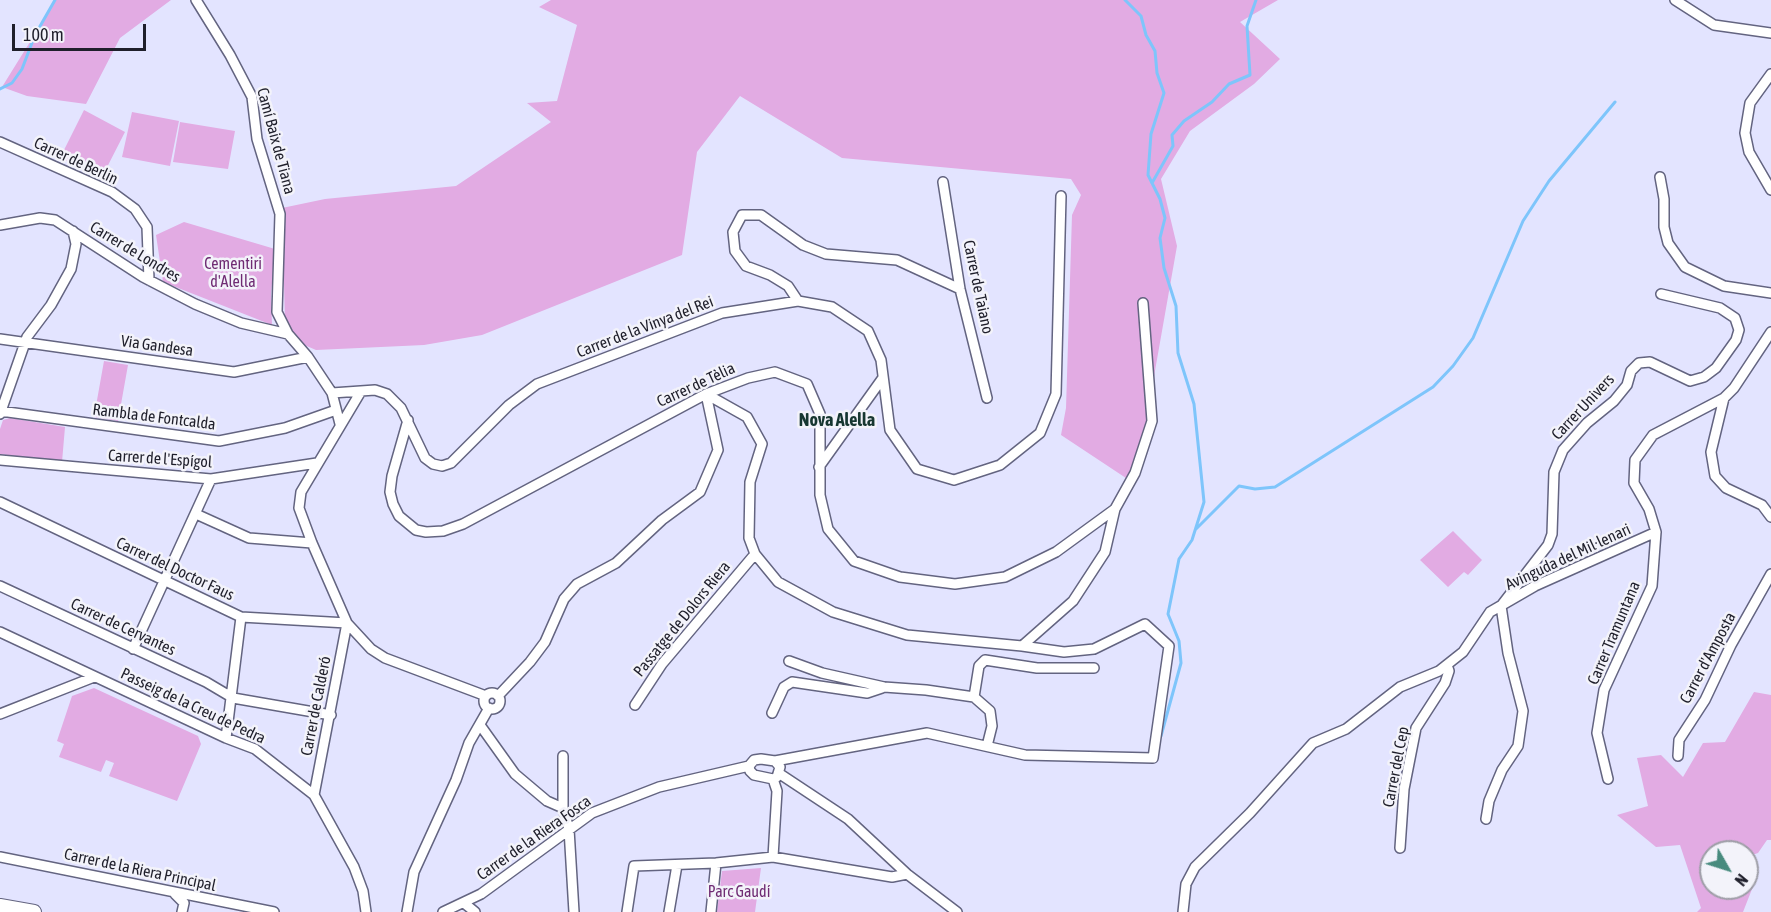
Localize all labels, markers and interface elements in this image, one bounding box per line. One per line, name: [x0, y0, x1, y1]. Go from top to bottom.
scale bar: [15, 12, 148, 50]
text: 100 m: [23, 24, 64, 45]
street label: Camí Baix de Tiana: [253, 86, 299, 196]
street label: Carrer de Berlin: [31, 133, 121, 189]
street label: Carrer de Londres: [86, 218, 184, 286]
street label: Carrer de Taiano: [959, 239, 997, 335]
park label: Cementiri d'Alella: [204, 254, 262, 292]
street label: Carrer de la Vinya del Rei: [574, 292, 716, 362]
street label: Via Gandesa: [120, 331, 194, 361]
street label: Carrer de Tèlia: [654, 359, 738, 411]
street label: Carrer Univers: [1548, 370, 1618, 444]
street label: Rambla de Fontcalda: [91, 400, 217, 434]
district label: Nova Alella: [799, 409, 875, 431]
street label: Carrer de l'Espígol: [107, 446, 213, 472]
street label: Avinguda del Mil·lenari: [1502, 520, 1634, 594]
street label: Carrer del Doctor Faus: [113, 533, 237, 605]
street label: Passatge de Dolors Riera: [630, 557, 734, 681]
street label: Carrer Tramuntana: [1584, 578, 1644, 688]
street label: Carrer de Cervantes: [68, 594, 178, 660]
street label: Carrer d'Amposta: [1676, 609, 1740, 707]
street label: Carrer de Calderó: [297, 655, 335, 757]
street label: Passeig de la Creu de Pedra: [118, 664, 268, 748]
street label: Carrer del Cep: [1379, 725, 1413, 809]
street label: Carrer de la Riera Fosca: [473, 791, 595, 885]
north arrow: [1699, 840, 1759, 900]
street label: Carrer de la Riera Principal: [62, 844, 218, 896]
text: N: [1731, 871, 1751, 889]
park label: Parc Gaudí: [708, 882, 770, 902]

